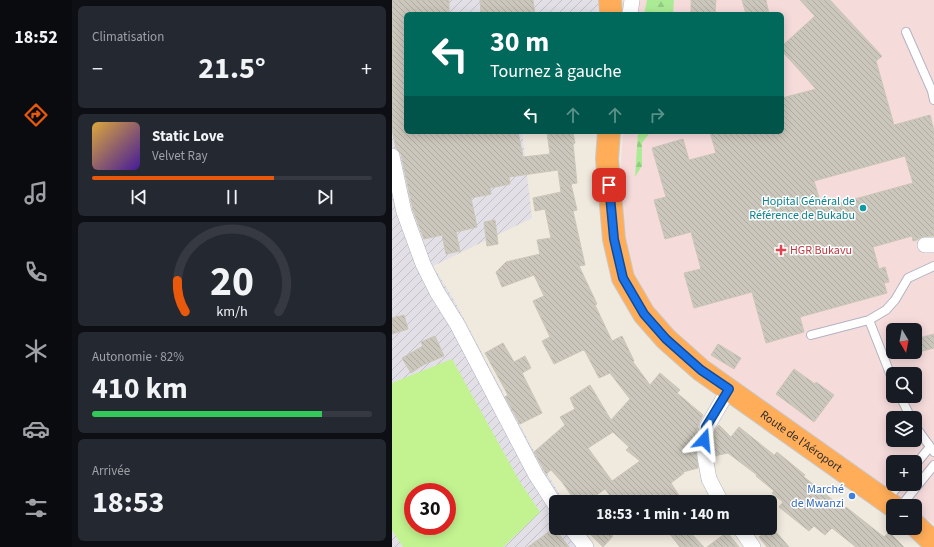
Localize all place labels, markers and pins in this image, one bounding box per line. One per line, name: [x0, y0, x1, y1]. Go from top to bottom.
pin: [592, 168, 626, 202]
place label: Hopital Général de Référence de Bukabu: [749, 193, 855, 224]
marker: Hopital Général de Référence de Bukabu: [858, 203, 868, 213]
place label: HGR Bukavu: [790, 242, 852, 259]
marker: HGR Bukavu: [775, 244, 787, 256]
place label: Marché de Mwanzi: [791, 481, 844, 512]
marker: Marché de Mwanzi: [847, 491, 857, 501]

